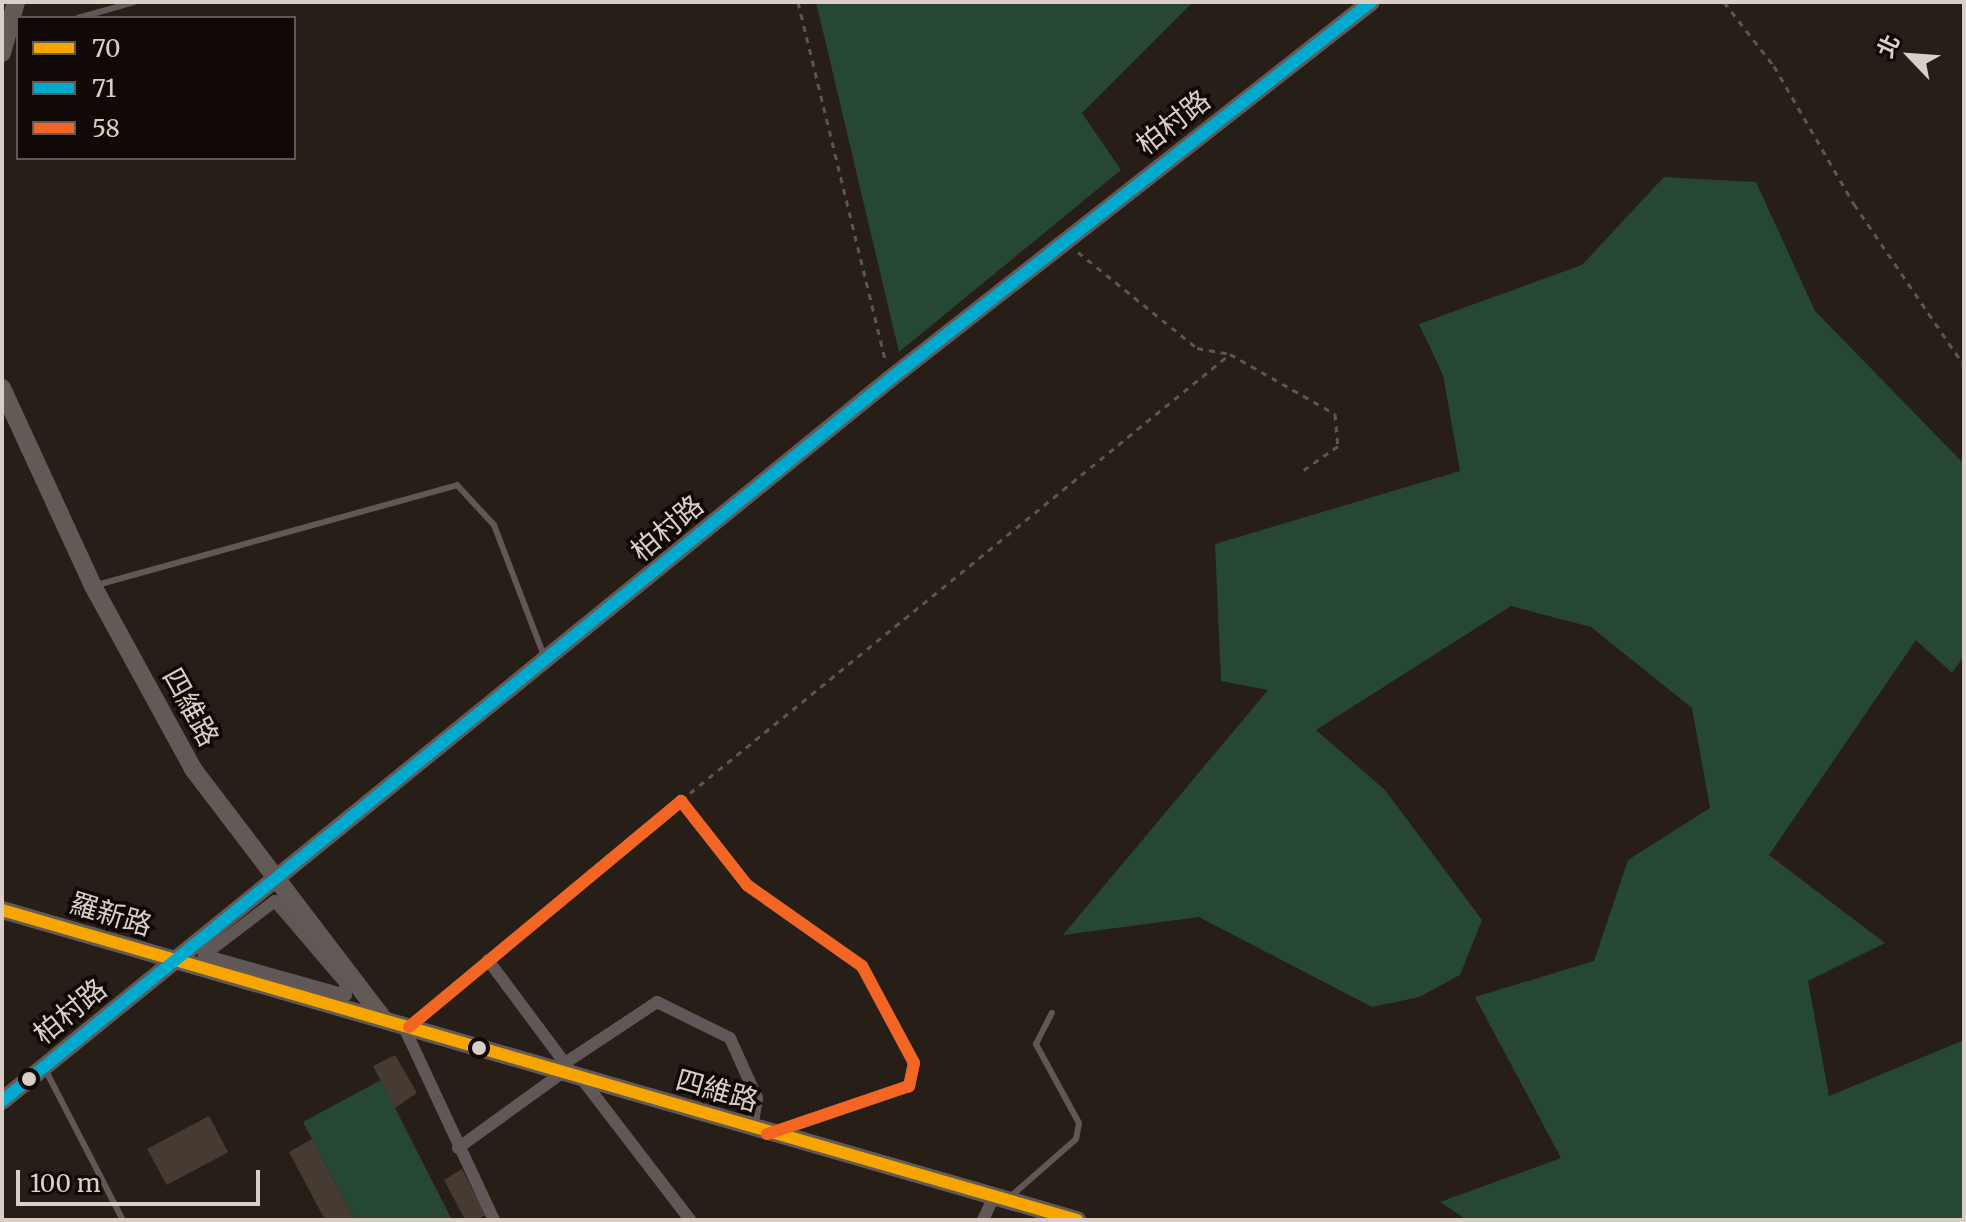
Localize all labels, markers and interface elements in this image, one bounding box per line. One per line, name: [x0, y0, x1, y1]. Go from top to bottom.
legend: [16, 16, 296, 160]
north arrow: [1870, 16, 1950, 96]
text: 北: [1871, 30, 1906, 62]
text: 70: [92, 33, 121, 64]
text: 71: [92, 73, 116, 104]
street label: 柏村路: [1130, 83, 1216, 161]
text: 58: [92, 113, 120, 144]
street label: 柏村路: [624, 488, 710, 568]
street label: 四維路: [156, 662, 226, 752]
street label: 羅新路: [66, 886, 156, 942]
street label: 柏村路: [27, 972, 113, 1050]
unlabelled marker: [471, 1040, 487, 1056]
street label: 四維路: [672, 1062, 762, 1118]
unlabelled marker: [21, 1071, 37, 1087]
scale bar: [20, 1154, 264, 1204]
text: 100 m: [30, 1168, 100, 1199]

